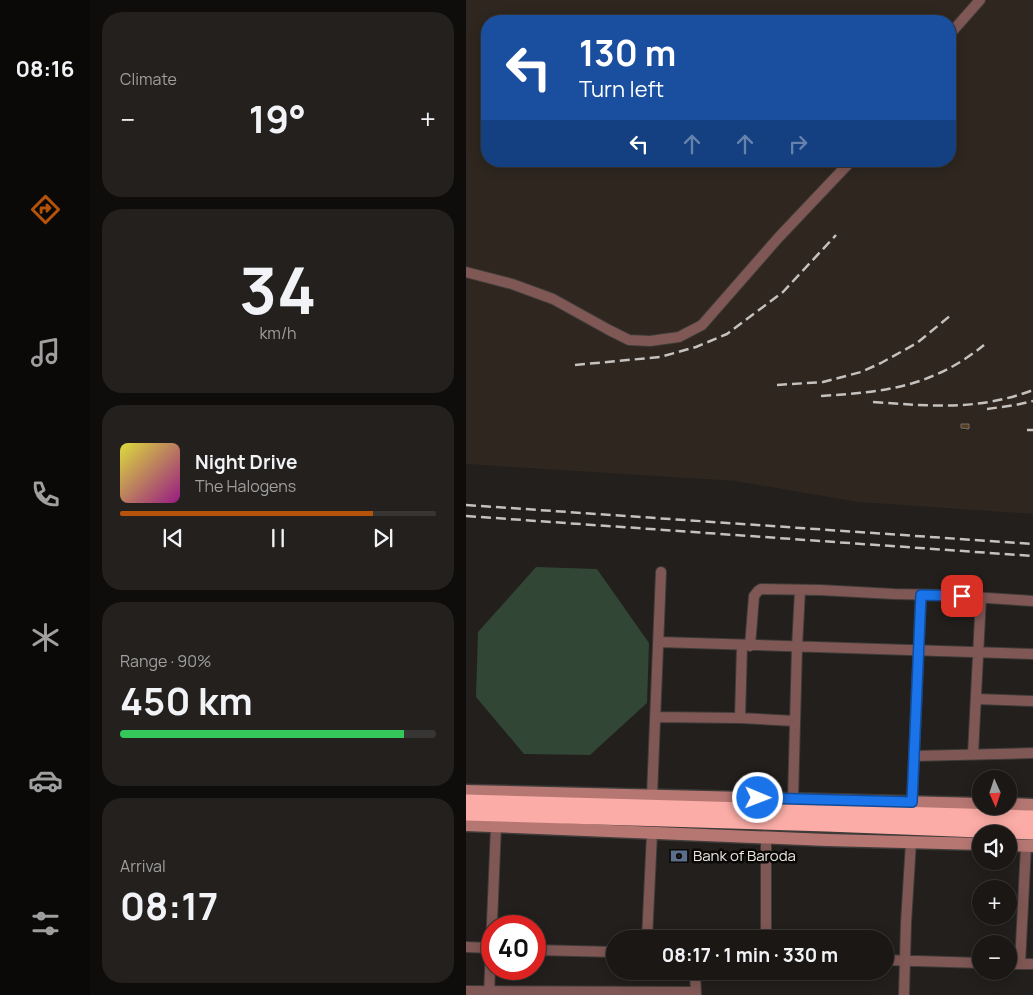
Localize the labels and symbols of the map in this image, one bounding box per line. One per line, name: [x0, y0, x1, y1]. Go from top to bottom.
pin: [941, 575, 983, 617]
north arrow: [972, 770, 1017, 815]
position arrow: [731, 771, 783, 823]
place label: Bank of Baroda: [693, 845, 796, 866]
bank icon: Bank of Baroda: [669, 846, 689, 866]
speed limit sign: 40: [481, 915, 546, 980]

